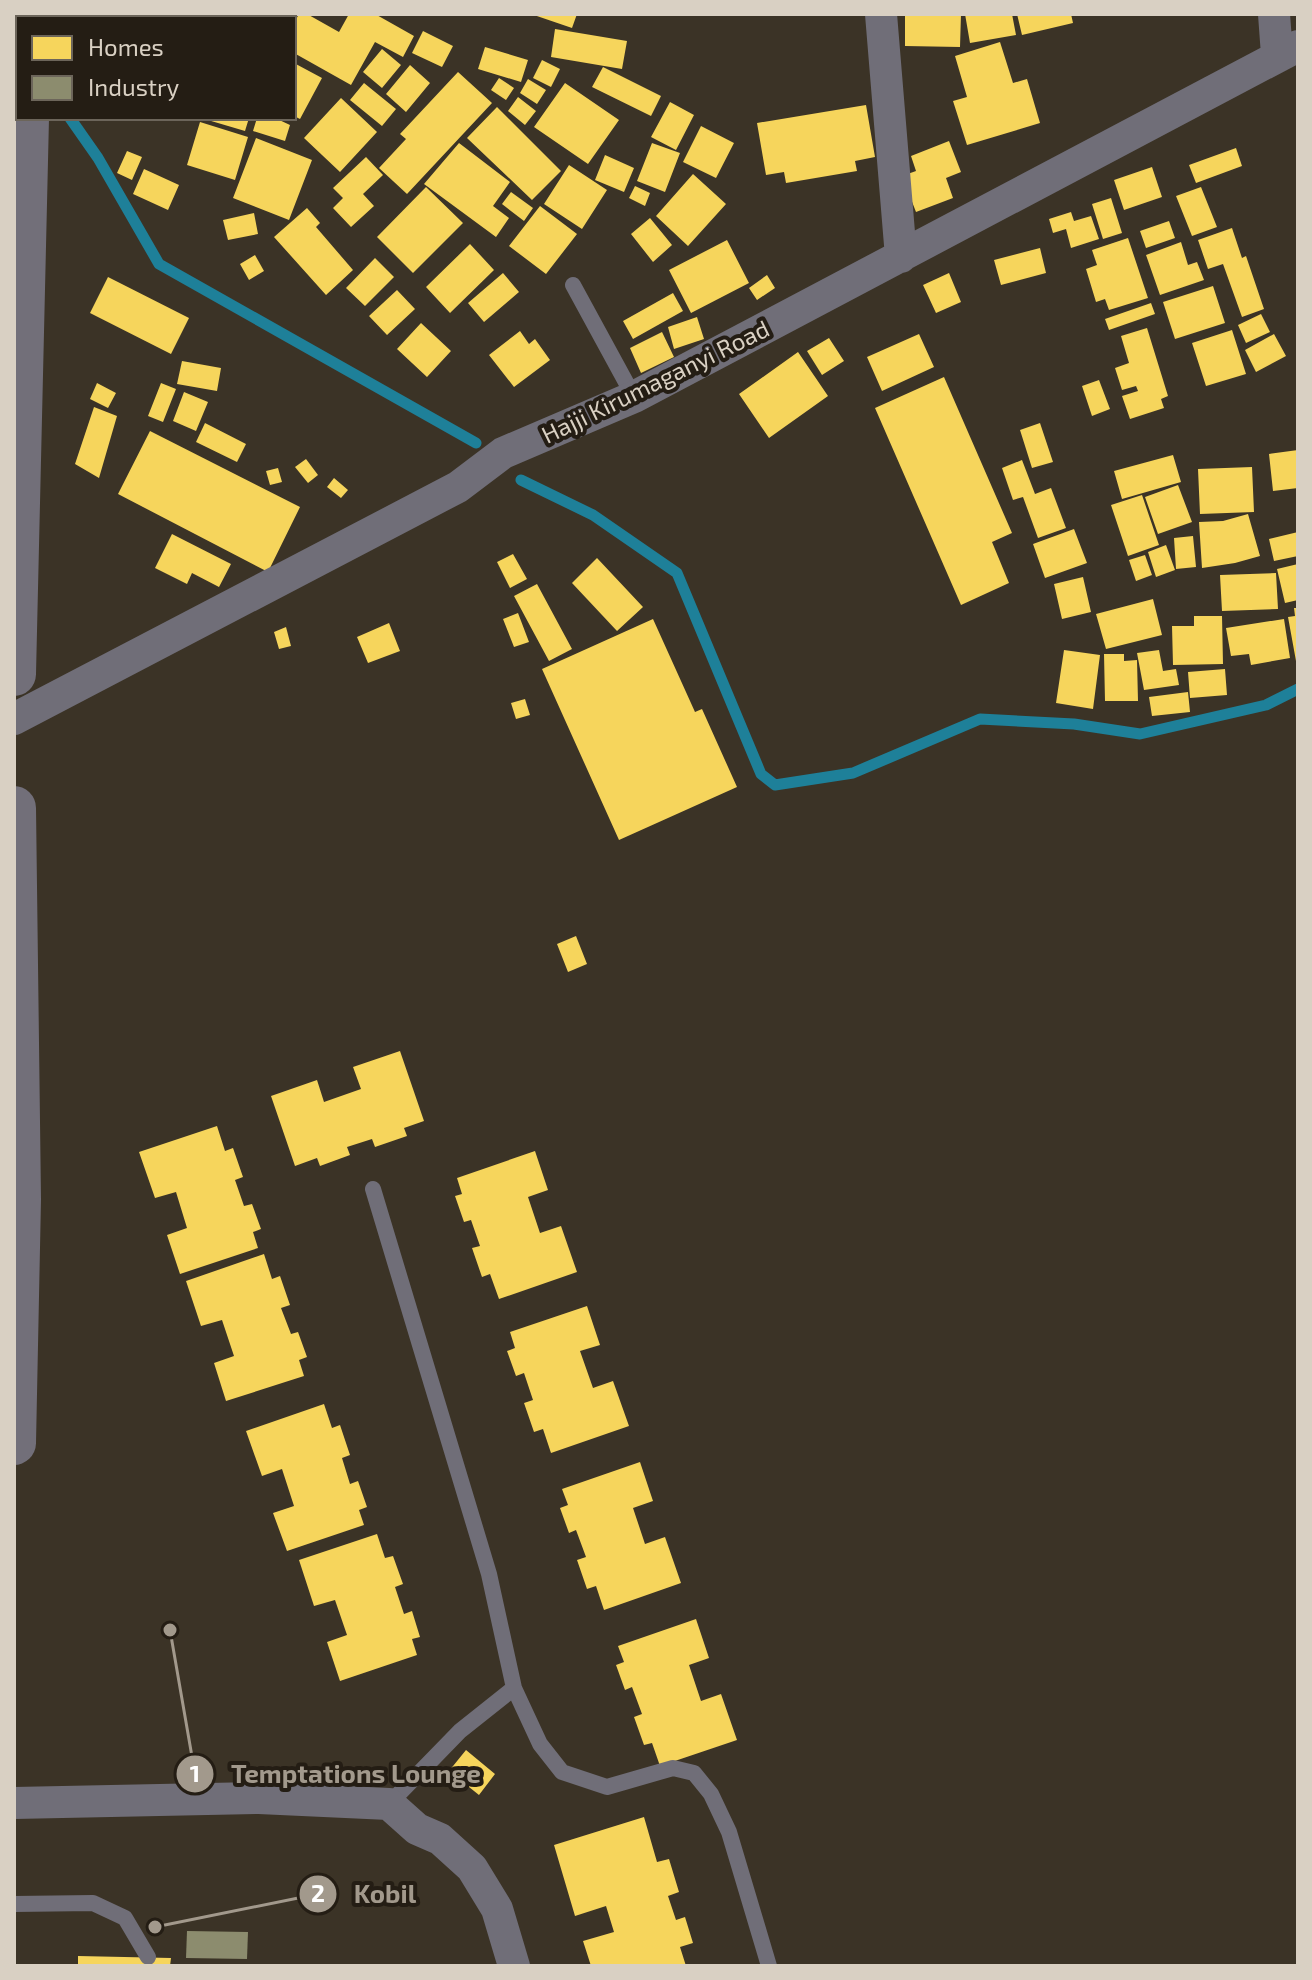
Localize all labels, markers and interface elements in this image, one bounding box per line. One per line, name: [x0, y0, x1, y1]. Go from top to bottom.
legend: [16, 16, 296, 120]
text: Homes: [88, 32, 164, 61]
text: Industry: [88, 72, 180, 101]
street label: Hajji Kirumaganyi Road: [536, 313, 774, 449]
callout: Temptations Lounge: [175, 1749, 497, 1799]
text: Temptations Lounge: [231, 1757, 481, 1788]
text: 1: [190, 1758, 200, 1787]
callout: Kobil: [298, 1869, 433, 1919]
text: Kobil: [354, 1877, 417, 1908]
text: 2: [311, 1878, 325, 1907]

